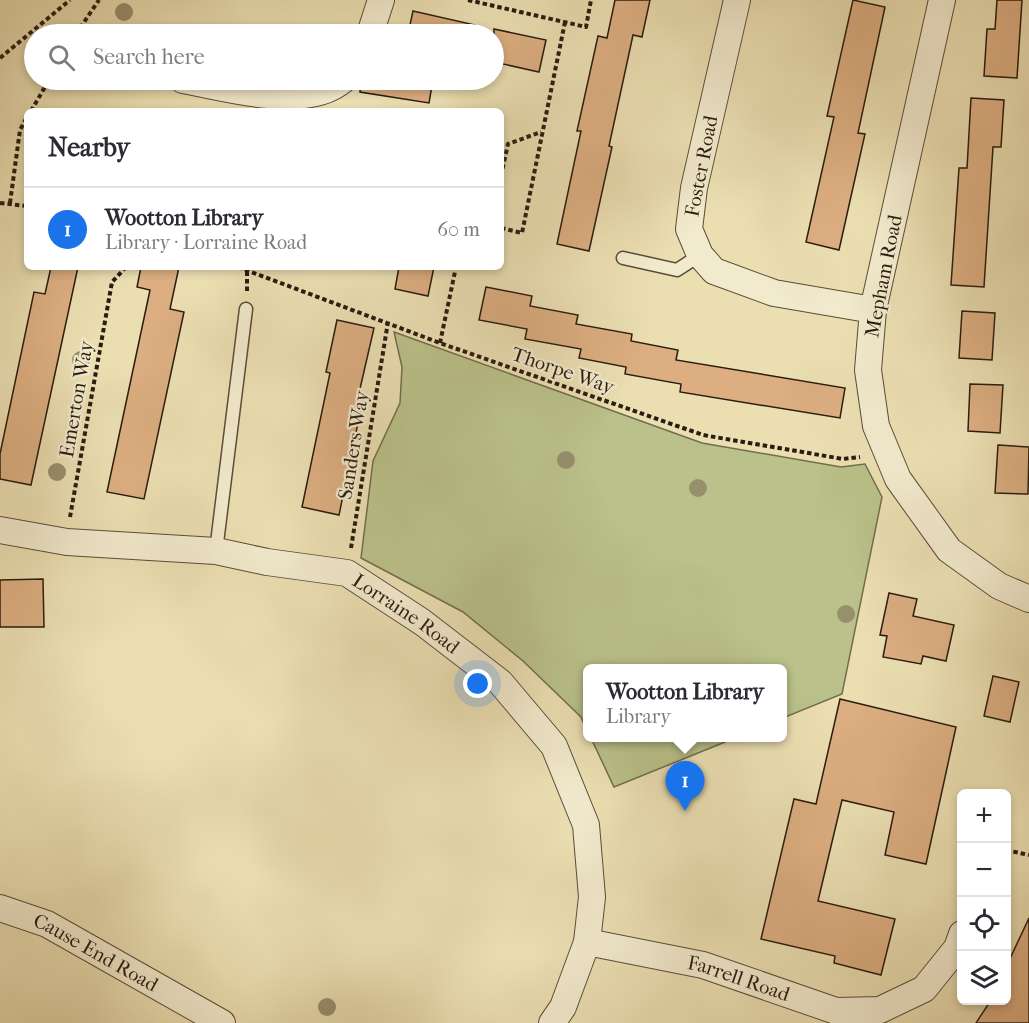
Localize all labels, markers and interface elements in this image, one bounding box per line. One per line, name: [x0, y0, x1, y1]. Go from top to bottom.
search box: [24, 24, 504, 90]
icon: search: [45, 41, 78, 74]
text: Search here: [93, 44, 205, 70]
street label: Foster Road: [680, 112, 723, 219]
text: Nearby: [48, 132, 130, 163]
text: Wootton Library: [105, 205, 263, 231]
street label: Mepham Road: [860, 212, 907, 339]
text: 1: [64, 218, 71, 241]
text: 60 m: [437, 218, 480, 241]
text: Library · Lorraine Road: [105, 231, 307, 254]
street label: Emerton Way: [55, 338, 98, 459]
street label: Thorpe Way: [509, 342, 618, 399]
street label: Sanders Way: [334, 388, 374, 501]
street label: Lorraine Road: [348, 569, 465, 659]
popup: [583, 664, 787, 742]
your location: [463, 669, 492, 698]
text: Wootton Library: [606, 679, 764, 705]
text: Library: [606, 705, 671, 728]
pin: 1: [666, 762, 704, 811]
map controls: [957, 789, 1011, 1005]
button: +: [957, 789, 1011, 843]
button: −: [957, 843, 1011, 897]
button: locate: [957, 897, 1011, 951]
street label: Cause End Road: [31, 909, 163, 997]
street label: Farrell Road: [685, 951, 794, 1006]
button: layers: [957, 951, 1011, 1005]

